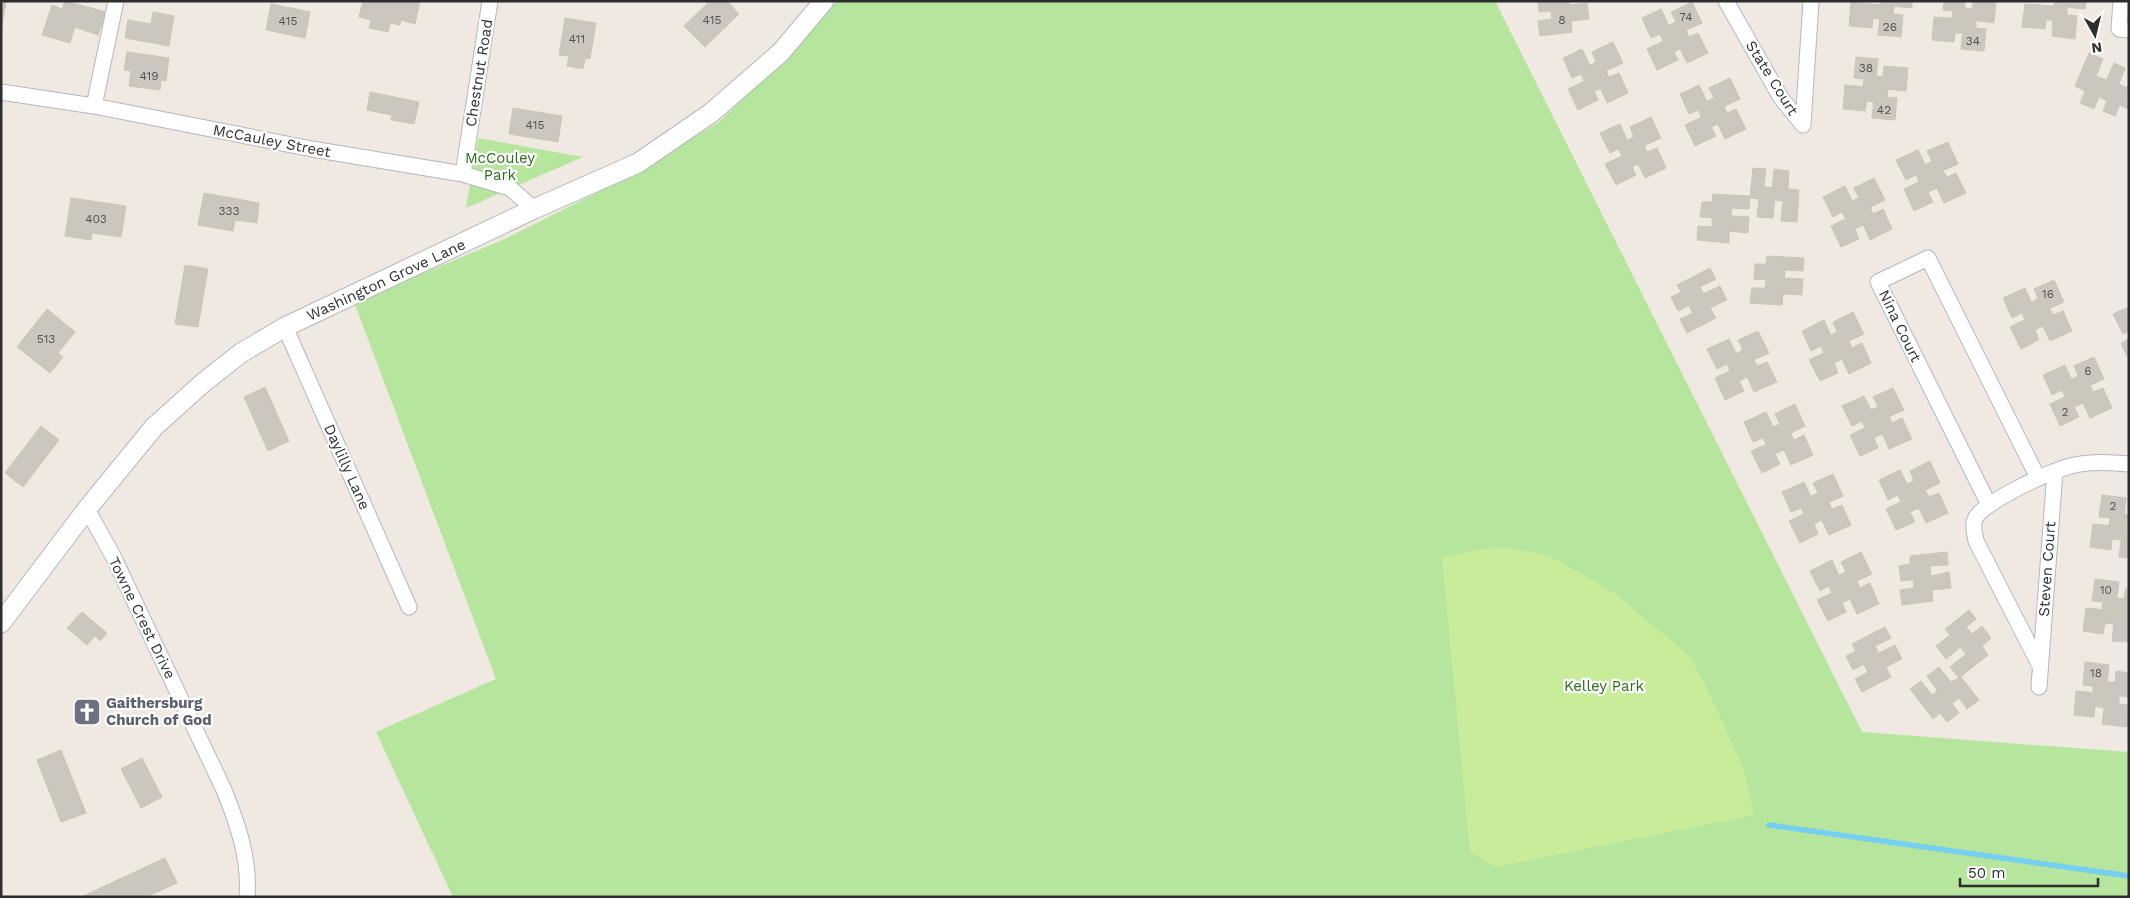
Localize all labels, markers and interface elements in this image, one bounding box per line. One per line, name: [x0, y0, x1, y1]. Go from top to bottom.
house number: 74: [1679, 10, 1693, 24]
north arrow: [2070, 10, 2120, 60]
house number: 415: [703, 13, 721, 27]
house number: 8: [1558, 13, 1566, 27]
house number: 415: [279, 14, 297, 28]
street label: Chestnut Road: [462, 18, 496, 128]
house number: 26: [1883, 20, 1897, 34]
house number: 411: [569, 32, 585, 46]
house number: 34: [1966, 34, 1980, 48]
street label: State Court: [1742, 37, 1802, 119]
text: N: [2091, 39, 2103, 57]
house number: 38: [1859, 61, 1873, 75]
house number: 419: [139, 69, 159, 83]
house number: 42: [1877, 103, 1891, 117]
house number: 415: [526, 118, 544, 132]
street label: McCauley Street: [212, 121, 333, 161]
park label: McCouley Park: [465, 149, 535, 184]
house number: 333: [219, 204, 240, 218]
house number: 403: [85, 212, 107, 226]
street label: Washington Grove Lane: [304, 235, 468, 325]
street label: Nina Court: [1875, 287, 1926, 366]
house number: 16: [2042, 287, 2054, 301]
house number: 513: [37, 332, 55, 346]
house number: 6: [2084, 364, 2092, 378]
house number: 2: [2062, 405, 2069, 419]
street label: Daylilly Lane: [320, 421, 374, 513]
house number: 2: [2110, 499, 2117, 513]
street label: Steven Court: [2035, 520, 2059, 617]
street label: Towne Crest Drive: [105, 554, 179, 682]
house number: 10: [2100, 583, 2112, 597]
house number: 18: [2090, 666, 2102, 680]
park label: Kelley Park: [1564, 677, 1645, 695]
place label: Gaithersburg Church of God: [106, 694, 212, 729]
church icon: Gaithersburg Church of God: [72, 697, 102, 727]
scale bar: [1960, 856, 2098, 888]
text: 50 m: [1968, 864, 2005, 882]

